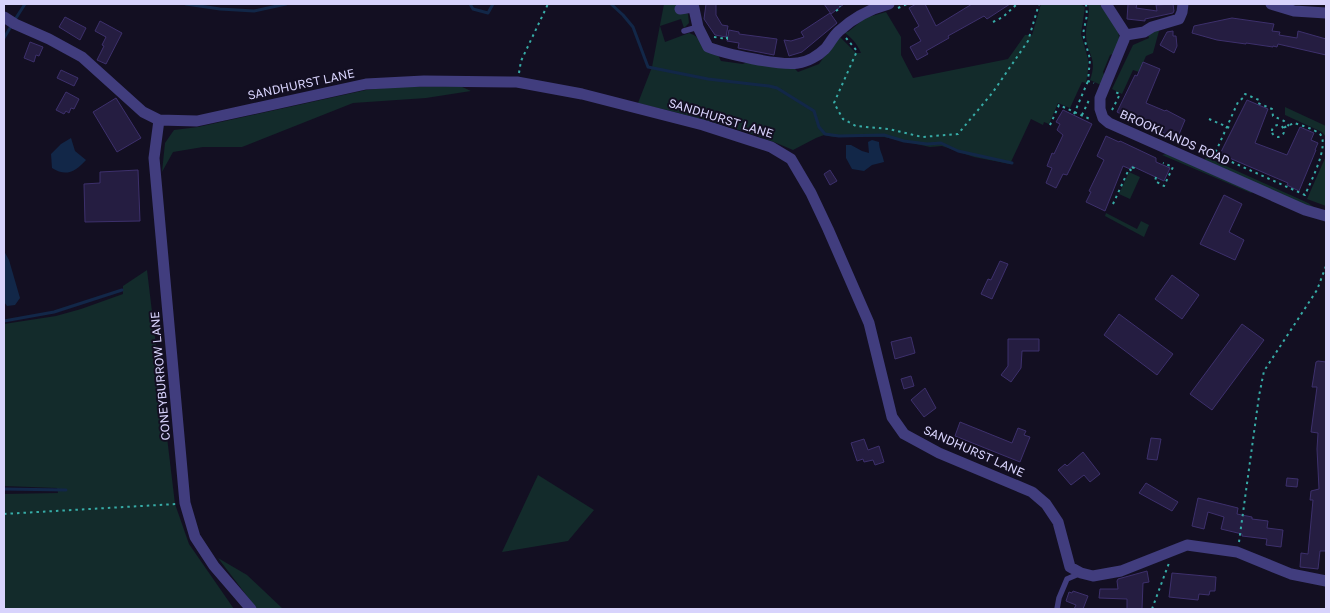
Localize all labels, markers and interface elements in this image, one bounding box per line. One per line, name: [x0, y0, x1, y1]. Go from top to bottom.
street label: SANDHURST LANE: [246, 65, 356, 103]
street label: SANDHURST LANE: [667, 95, 775, 141]
street label: BROOKLANDS ROAD: [1118, 106, 1232, 168]
street label: CONEYBURROW LANE: [147, 311, 173, 441]
street label: SANDHURST LANE: [921, 422, 1027, 480]

